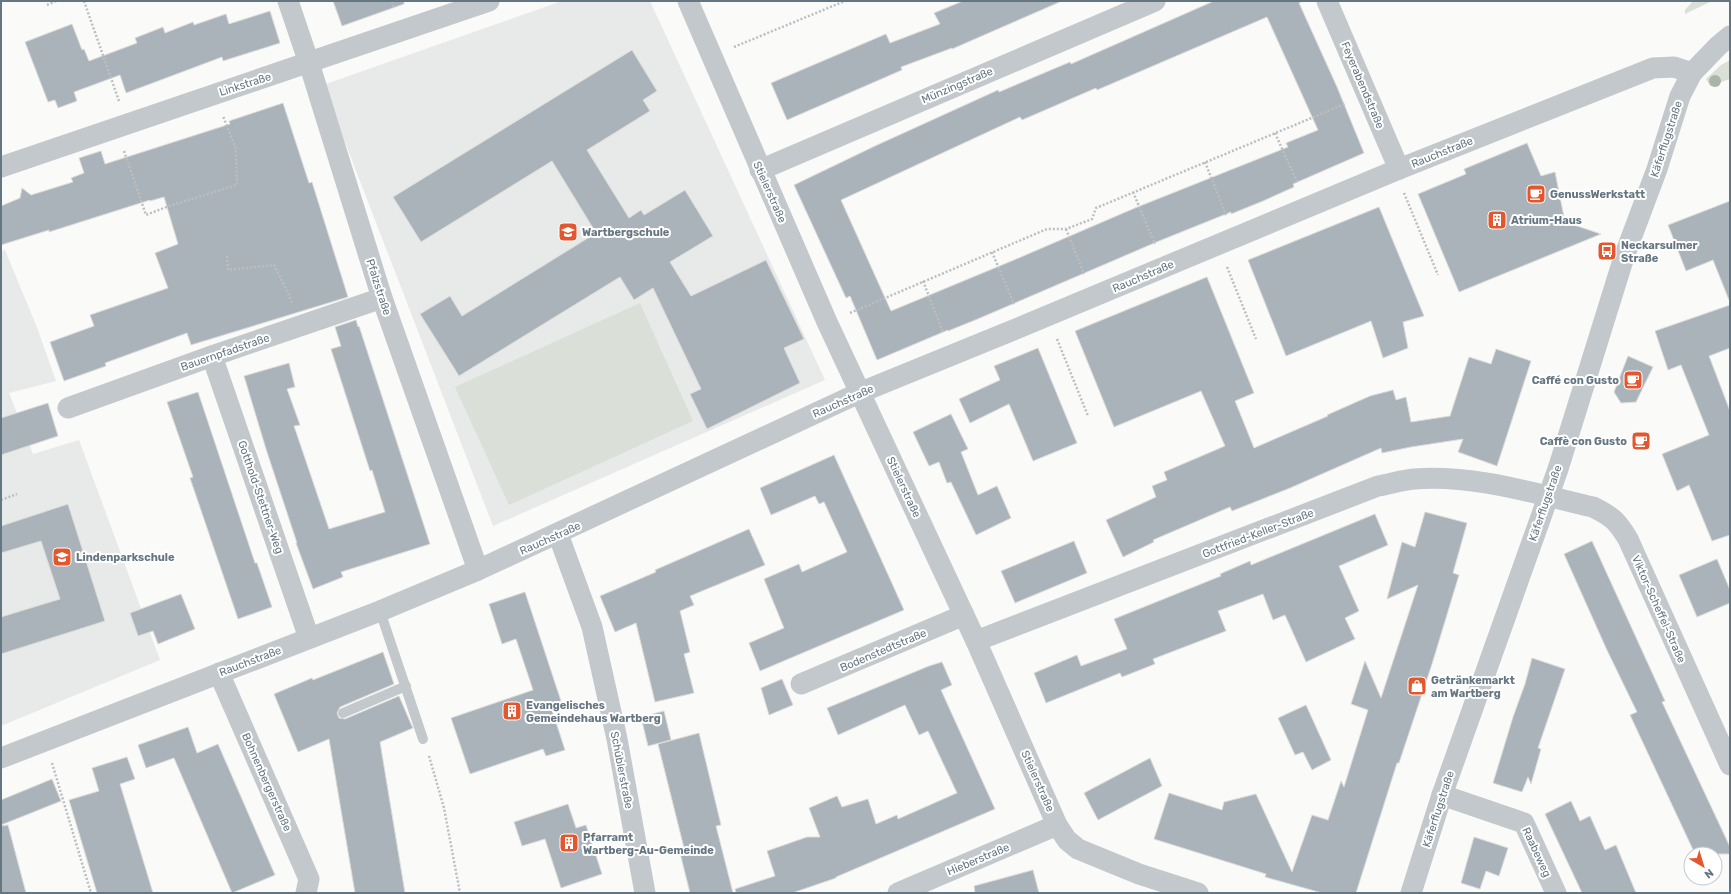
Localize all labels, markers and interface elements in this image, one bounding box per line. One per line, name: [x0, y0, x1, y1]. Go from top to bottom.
street label: Feyerabendstraße: [1338, 40, 1387, 131]
street label: Münzingstraße: [920, 65, 995, 106]
street label: Linkstraße: [218, 70, 273, 99]
street label: Käferflugstraße: [1648, 99, 1685, 179]
street label: Rauchstraße: [1409, 134, 1475, 171]
street label: Stielerstraße: [750, 160, 789, 225]
cafe icon: GenussWerkstatt: [1525, 183, 1547, 205]
place label: GenussWerkstatt: [1550, 188, 1645, 201]
building icon: Atrium-Haus: [1486, 209, 1508, 231]
place label: Atrium-Haus: [1511, 214, 1582, 227]
school or university icon: Wartbergschule: [557, 221, 579, 243]
place label: Wartbergschule: [582, 226, 670, 239]
place label: Neckarsulmer Straße: [1621, 239, 1698, 265]
bus stop icon: Neckarsulmer Straße: [1596, 240, 1618, 262]
street label: Pfalzstraße: [363, 257, 394, 317]
street label: Rauchstraße: [1111, 258, 1176, 295]
street label: Bauernpfadstraße: [179, 331, 271, 374]
cafe icon: Caffé con Gusto: [1622, 369, 1644, 391]
place label: Caffé con Gusto: [1532, 374, 1619, 387]
street label: Rauchstraße: [811, 382, 876, 421]
cafe icon: Caffè con Gusto: [1630, 430, 1652, 452]
place label: Caffè con Gusto: [1540, 435, 1627, 448]
street label: Gotthold-Stettner-Weg: [235, 439, 286, 555]
street label: Stielerstraße: [884, 455, 923, 520]
street label: Käferflugstraße: [1526, 463, 1565, 543]
street label: Gottfried-Keller-Straße: [1201, 506, 1316, 561]
street label: Rauchstraße: [518, 519, 583, 558]
school or university icon: Lindenparkschule: [51, 546, 73, 568]
place label: Lindenparkschule: [76, 551, 175, 564]
street label: Viktor-Scheffel-Straße: [1629, 554, 1688, 665]
street label: Bodenstedtstraße: [838, 626, 928, 675]
street label: Rauchstraße: [217, 644, 283, 679]
place label: Getränkemarkt am Wartberg: [1431, 674, 1515, 700]
shop icon: Getränkemarkt am Wartberg: [1406, 675, 1428, 697]
place label: Evangelisches Gemeindehaus Wartberg: [526, 699, 661, 725]
building icon: Evangelisches Gemeindehaus Wartberg: [501, 700, 523, 722]
street label: Schüblerstraße: [608, 730, 635, 810]
street label: Bohnenbergerstraße: [239, 731, 294, 833]
street label: Stielerstraße: [1018, 749, 1057, 814]
street label: Käferflugstraße: [1420, 769, 1457, 849]
street label: Raabeweg: [1519, 825, 1554, 879]
place label: Pfarramt Wartberg-Au-Gemeinde: [583, 831, 714, 857]
building icon: Pfarramt Wartberg-Au-Gemeinde: [558, 832, 580, 854]
street label: Hieberstraße: [945, 841, 1011, 878]
north arrow: [1683, 846, 1723, 886]
text: N: [1702, 866, 1716, 881]

